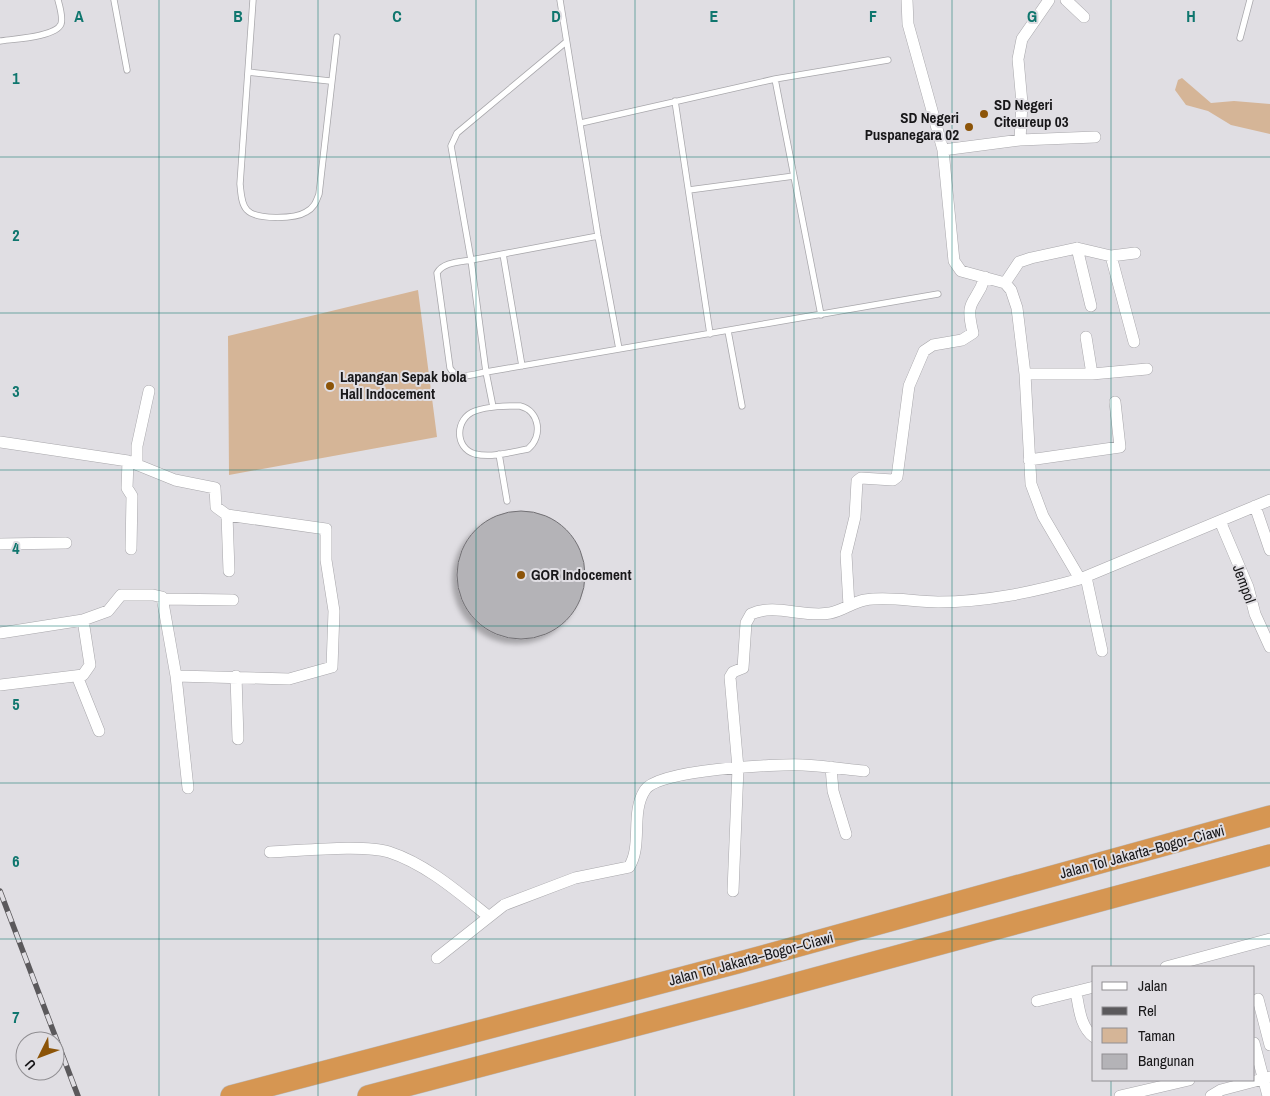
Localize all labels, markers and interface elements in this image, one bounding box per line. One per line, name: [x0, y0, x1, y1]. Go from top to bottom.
text: A: [74, 5, 84, 27]
text: B: [233, 5, 243, 27]
text: C: [392, 5, 402, 27]
text: D: [551, 5, 561, 27]
text: E: [710, 5, 719, 27]
text: F: [869, 5, 877, 27]
text: G: [1027, 5, 1037, 27]
text: H: [1186, 5, 1196, 27]
text: 1: [12, 67, 20, 89]
place label: SD Negeri Citeureup 03: [994, 94, 1069, 132]
place label: SD Negeri Puspanegara 02: [865, 107, 959, 145]
marker: SD Negeri Citeureup 03: [978, 108, 990, 120]
marker: SD Negeri Puspanegara 02: [963, 121, 975, 133]
text: 2: [12, 224, 20, 246]
place label: Lapangan Sepak bola Hall Indocement: [340, 366, 467, 404]
text: 3: [12, 380, 20, 402]
marker: Lapangan Sepak bola Hall Indocement: [324, 380, 336, 392]
text: 4: [12, 537, 20, 559]
street label: Jempol: [1228, 562, 1261, 606]
place label: GOR Indocement: [531, 564, 631, 585]
marker: GOR Indocement: [515, 569, 527, 581]
text: 5: [12, 693, 20, 715]
street label: Jalan Tol Jakarta–Bogor–Ciawi: [1057, 819, 1227, 884]
text: 6: [12, 850, 20, 872]
street label: Jalan Tol Jakarta–Bogor–Ciawi: [666, 926, 836, 991]
legend: [1092, 966, 1255, 1081]
text: Jalan: [1138, 975, 1167, 996]
text: Rel: [1138, 1000, 1156, 1021]
text: 7: [12, 1006, 20, 1028]
text: Taman: [1138, 1025, 1175, 1046]
north arrow: [15, 1031, 65, 1081]
text: Bangunan: [1138, 1050, 1194, 1071]
text: U: [21, 1056, 40, 1074]

